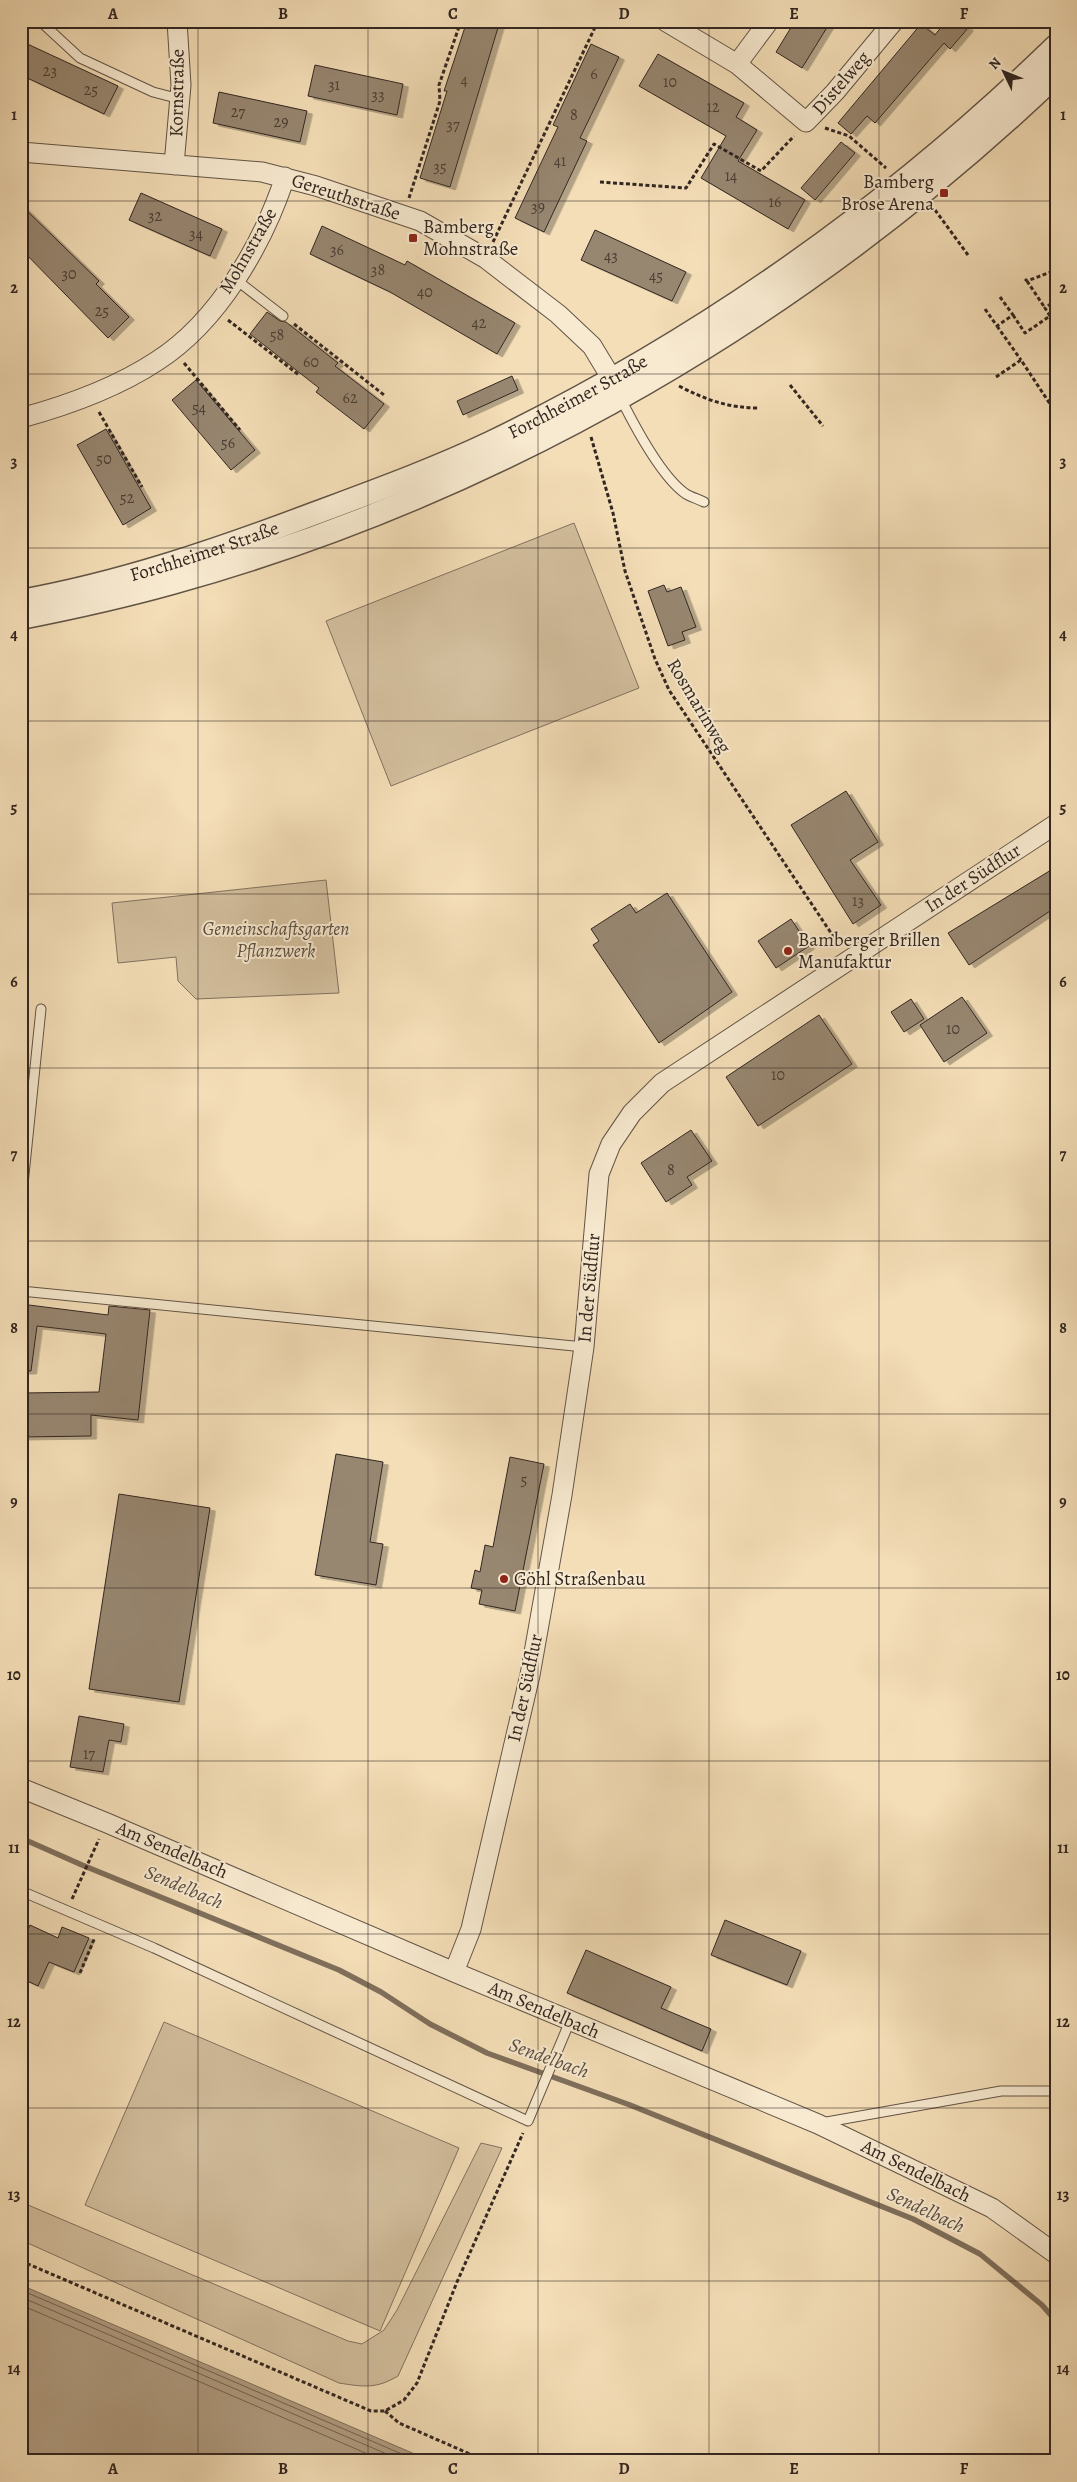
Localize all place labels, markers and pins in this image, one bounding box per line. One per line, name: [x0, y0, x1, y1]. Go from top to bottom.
place label: Bamberg Brose Arena: [841, 169, 934, 217]
marker: Bamberg Brose Arena: [938, 187, 950, 199]
place label: Bamberg Mohnstraße: [423, 214, 518, 262]
marker: Bamberg Mohnstraße: [407, 232, 419, 244]
place label: Bamberger Brillen Manufaktur: [798, 927, 941, 975]
marker: Bamberger Brillen Manufaktur: [782, 945, 794, 957]
place label: Göhl Straßenbau: [514, 1566, 646, 1592]
marker: Göhl Straßenbau: [498, 1573, 510, 1585]

